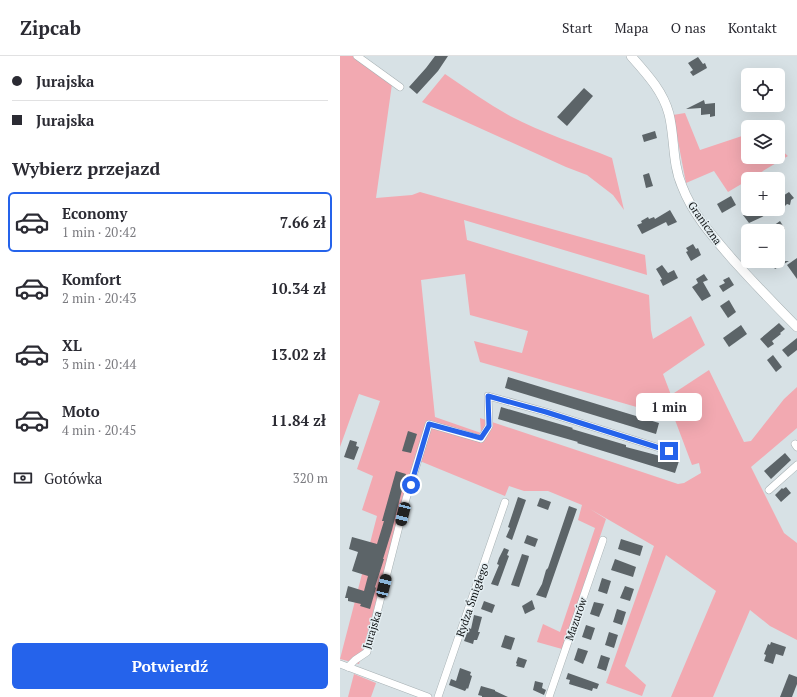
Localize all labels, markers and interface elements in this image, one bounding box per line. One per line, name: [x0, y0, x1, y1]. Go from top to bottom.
text: Zipcab: [20, 15, 81, 40]
text: Start: [562, 18, 592, 37]
text: Mapa: [614, 18, 649, 37]
text: O nas: [671, 18, 706, 37]
text: Kontakt: [728, 18, 777, 37]
map controls: [741, 68, 785, 268]
button: locate: [741, 68, 785, 112]
text: Jurajska: [36, 71, 94, 91]
text: Jurajska: [36, 110, 94, 130]
button: layers: [741, 120, 785, 164]
text: Wybierz przejazd: [12, 156, 160, 180]
button: +: [741, 172, 785, 216]
street label: Graniczna: [685, 199, 725, 248]
text: Economy: [62, 203, 127, 223]
icon: car: [14, 204, 50, 240]
text: 7.66 zł: [280, 212, 326, 232]
text: 1 min · 20:42: [62, 223, 136, 241]
button: −: [741, 224, 785, 268]
text: Komfort: [62, 269, 121, 289]
icon: car: [14, 270, 50, 306]
text: 10.34 zł: [271, 278, 326, 298]
text: 2 min · 20:43: [62, 289, 136, 307]
text: XL: [62, 335, 82, 355]
icon: car: [14, 336, 50, 372]
text: 13.02 zł: [271, 344, 326, 364]
text: 3 min · 20:44: [62, 355, 136, 373]
callout: 1 min: [636, 393, 702, 421]
text: 1 min: [651, 398, 687, 416]
text: Moto: [62, 401, 100, 421]
icon: car: [14, 402, 50, 438]
text: 11.84 zł: [271, 410, 326, 430]
text: 4 min · 20:45: [62, 421, 136, 439]
route end: [660, 442, 678, 460]
icon: cash: [12, 467, 34, 489]
text: Gotówka: [44, 468, 102, 488]
text: 320 m: [293, 469, 328, 487]
route start: [402, 476, 420, 494]
car: [394, 501, 412, 527]
street label: Rydza Śmigłego: [453, 561, 491, 639]
car: [375, 573, 393, 599]
street label: Mazurów: [562, 595, 590, 643]
street label: Jurajska: [360, 609, 385, 651]
button: Potwierdź: [12, 643, 328, 689]

